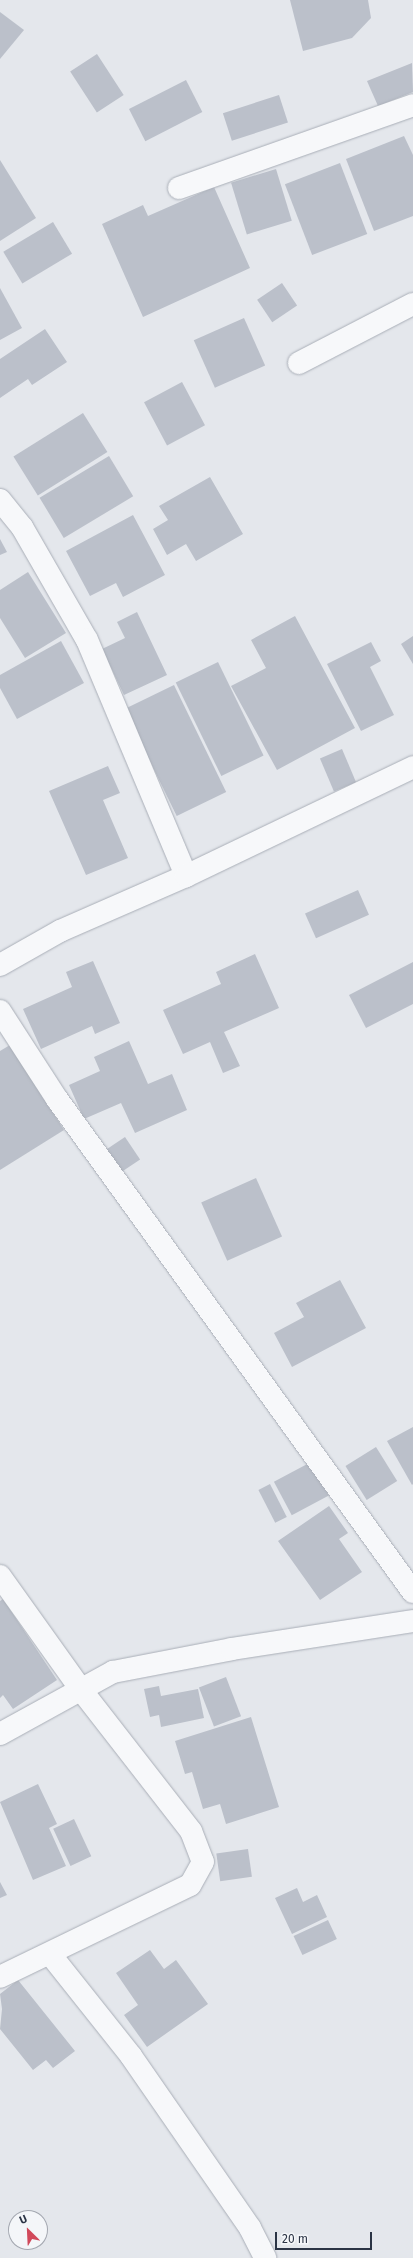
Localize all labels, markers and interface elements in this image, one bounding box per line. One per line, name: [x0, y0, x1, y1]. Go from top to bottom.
north arrow: [8, 2210, 48, 2250]
text: U: [17, 2212, 29, 2227]
scale bar: [277, 2224, 374, 2250]
text: 20 m: [282, 2232, 308, 2246]

